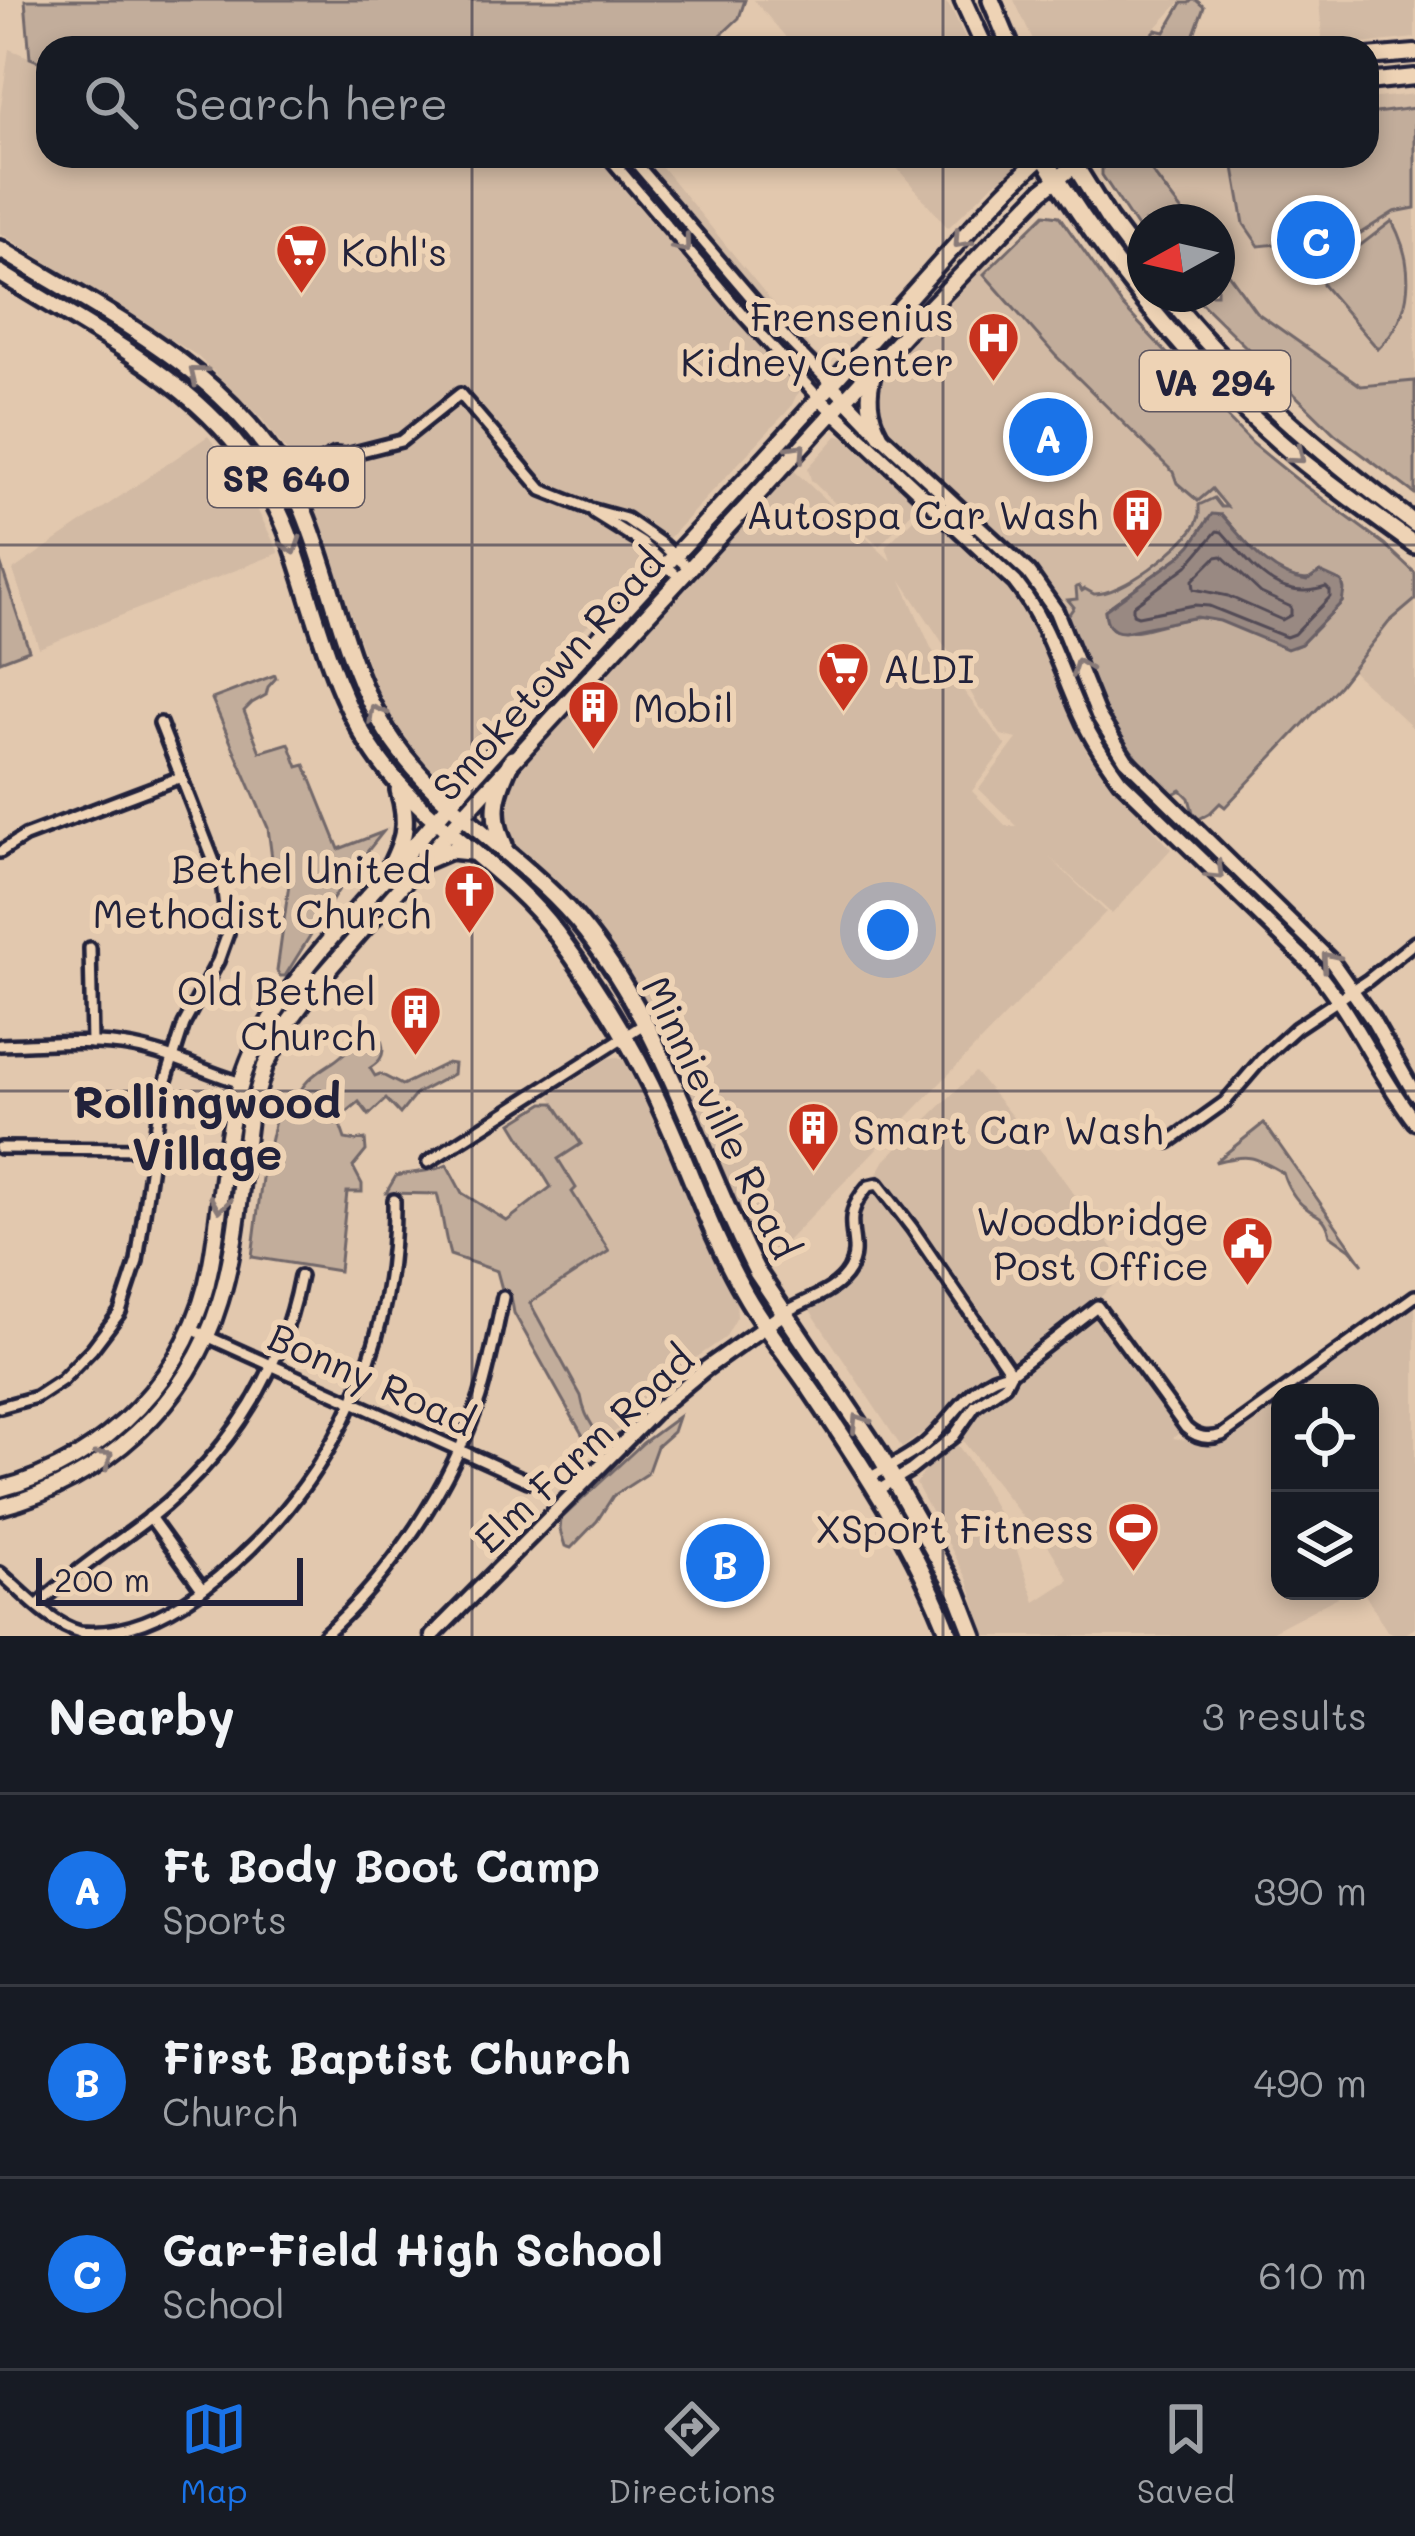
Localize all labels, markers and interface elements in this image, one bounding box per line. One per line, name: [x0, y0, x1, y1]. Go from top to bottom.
search box: [36, 36, 1379, 168]
icon: search: [78, 69, 144, 135]
text: Search here: [174, 73, 448, 131]
pin: C: [1277, 195, 1355, 285]
north arrow: [1127, 204, 1235, 312]
supermarket icon: Kohl's: [274, 222, 330, 296]
place label: Kohl's: [341, 225, 447, 276]
one-way arrow: [954, 226, 975, 247]
one-way arrow: [669, 231, 691, 253]
place label: Frensenius Kidney Center: [681, 290, 954, 386]
hospital icon: Frensenius Kidney Center: [965, 309, 1021, 383]
road number: VA 294: [1140, 351, 1290, 411]
one-way arrow: [189, 367, 211, 389]
pin: A: [1009, 392, 1087, 482]
one-way arrow: [1283, 441, 1305, 463]
one-way arrow: [783, 443, 805, 465]
road number: SR 640: [208, 447, 364, 507]
building icon: Autospa Car Wash: [1109, 485, 1165, 559]
place label: Autospa Car Wash: [746, 488, 1098, 539]
one-way arrow: [278, 535, 302, 556]
street label: Smoketown Road: [420, 537, 674, 811]
supermarket icon: ALDI: [816, 639, 872, 713]
place label: ALDI: [883, 642, 974, 693]
one-way arrow: [1069, 658, 1094, 679]
building icon: Mobil: [566, 678, 622, 752]
place label: Mobil: [633, 681, 734, 732]
one-way arrow: [367, 704, 390, 726]
place label: Bethel United Methodist Church: [93, 842, 431, 938]
one-way arrow: [1203, 858, 1224, 880]
church icon: Bethel United Methodist Church: [442, 861, 498, 935]
your location: [858, 900, 918, 960]
one-way arrow: [1322, 952, 1344, 974]
place label: Old Bethel Church: [177, 964, 376, 1060]
street label: Minnieville Road: [632, 967, 812, 1267]
building icon: Old Bethel Church: [387, 983, 443, 1057]
district label: Rollingwood Village: [73, 1071, 341, 1182]
building icon: Smart Car Wash: [786, 1100, 842, 1174]
place label: Smart Car Wash: [853, 1103, 1163, 1154]
one-way arrow: [208, 1194, 234, 1214]
place label: Woodbridge Post Office: [976, 1194, 1209, 1290]
public building icon: Woodbridge Post Office: [1220, 1213, 1276, 1287]
street label: Bonny Road: [261, 1310, 483, 1446]
street label: Elm Farm Road: [462, 1333, 704, 1563]
map controls: [1271, 1384, 1379, 1600]
button: locate: [1271, 1384, 1379, 1492]
one-way arrow: [852, 1414, 874, 1436]
one-way arrow: [92, 1450, 114, 1472]
button: layers: [1271, 1492, 1379, 1600]
sports icon: XSport Fitness: [1105, 1499, 1161, 1573]
place label: XSport Fitness: [815, 1502, 1094, 1553]
pin: B: [686, 1518, 764, 1608]
scale bar: [36, 1552, 303, 1605]
text: 200 m: [54, 1557, 150, 1600]
text: Nearby: [48, 1681, 235, 1748]
text: 3 results: [1202, 1689, 1367, 1740]
text: Ft Body Boot Camp: [162, 1835, 600, 1893]
text: A: [73, 1864, 101, 1915]
text: 390 m: [1253, 1864, 1367, 1915]
text: Sports: [162, 1893, 287, 1944]
text: First Baptist Church: [162, 2027, 631, 2085]
text: B: [74, 2056, 100, 2107]
text: 490 m: [1253, 2056, 1367, 2107]
text: Church: [162, 2085, 298, 2136]
text: Gar-Field High School: [162, 2219, 663, 2277]
text: C: [73, 2248, 101, 2299]
text: 610 m: [1258, 2248, 1367, 2299]
text: School: [162, 2277, 285, 2328]
tab: Map: [180, 2396, 248, 2511]
tab: Directions: [608, 2396, 776, 2511]
tab: Saved: [1137, 2396, 1235, 2511]

